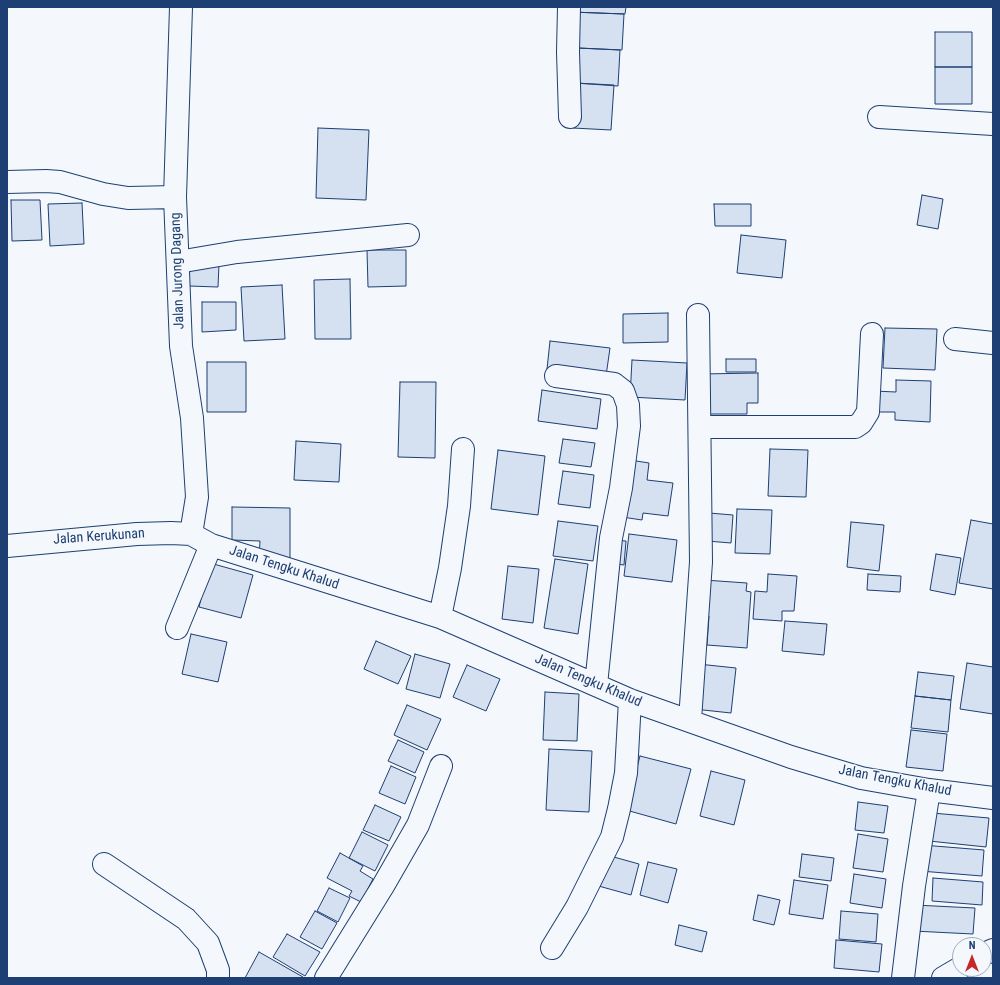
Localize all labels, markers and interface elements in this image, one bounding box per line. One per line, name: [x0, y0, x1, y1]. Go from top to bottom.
street label: Jalan Jurong Dagang: [168, 212, 188, 330]
street label: Jalan Kerukunan: [53, 525, 145, 549]
street label: Jalan Tengku Khalud: [227, 542, 341, 594]
street label: Jalan Tengku Khalud: [532, 651, 644, 711]
street label: Jalan Tengku Khalud: [837, 762, 953, 800]
north arrow: [952, 937, 992, 977]
text: N: [969, 939, 975, 952]

